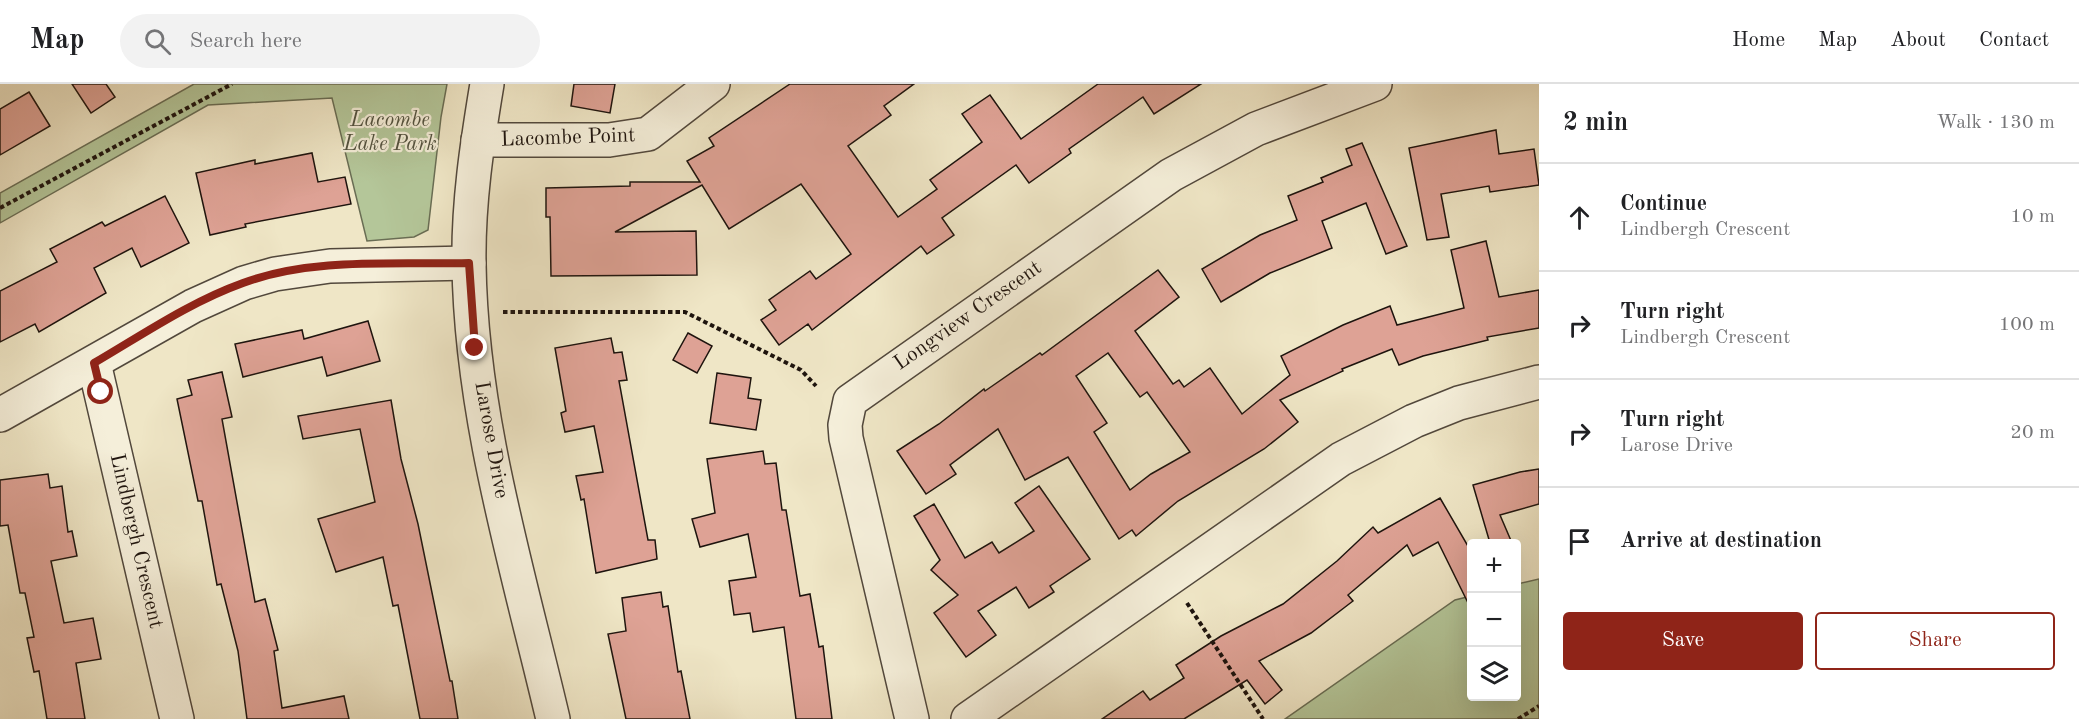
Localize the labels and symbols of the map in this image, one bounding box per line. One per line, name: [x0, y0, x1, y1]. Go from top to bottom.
park label: Lacombe Lake Park: [342, 110, 437, 155]
street label: Lacombe Point: [500, 125, 636, 151]
street label: Longview Crescent: [890, 257, 1046, 375]
route end: [461, 334, 487, 360]
route start: [87, 378, 113, 404]
street label: Larose Drive: [470, 380, 512, 500]
street label: Lindbergh Crescent: [106, 452, 166, 630]

